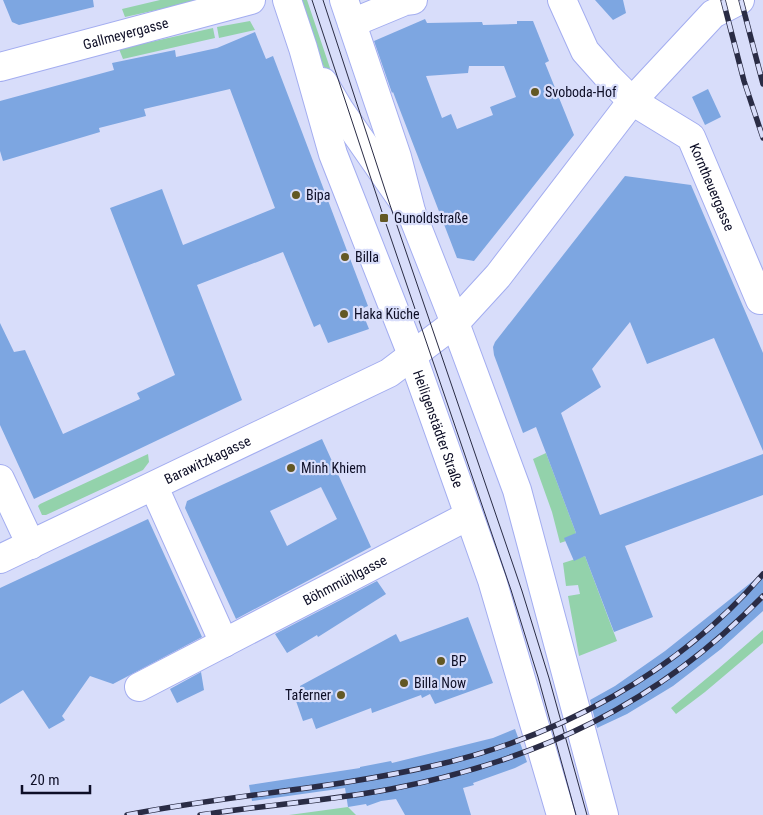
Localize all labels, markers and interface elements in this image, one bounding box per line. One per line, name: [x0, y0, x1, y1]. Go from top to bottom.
street label: Gallmeyergasse: [81, 14, 171, 53]
place label: Svoboda-Hof: [545, 84, 617, 100]
marker: Svoboda-Hof: [529, 86, 541, 98]
street label: Korntheuergasse: [687, 141, 738, 234]
place label: Bipa: [306, 187, 330, 203]
marker: Bipa: [290, 189, 302, 201]
place label: Gunoldstraße: [394, 210, 469, 226]
marker: Gunoldstraße: [378, 212, 390, 224]
place label: Billa: [355, 249, 379, 265]
marker: Billa: [339, 251, 351, 263]
place label: Haka Küche: [354, 306, 420, 322]
marker: Haka Küche: [338, 308, 350, 320]
street label: Heiligenstädter Straße: [410, 368, 467, 490]
street label: Barawitzkagasse: [162, 432, 254, 487]
place label: Minh Khiem: [301, 460, 366, 476]
marker: Minh Khiem: [285, 462, 297, 474]
street label: Böhmmühlgasse: [300, 551, 390, 608]
place label: BP: [451, 653, 467, 669]
marker: BP: [435, 655, 447, 667]
place label: Billa Now: [414, 675, 466, 691]
marker: Billa Now: [398, 677, 410, 689]
place label: Taferner: [285, 687, 331, 703]
marker: Taferner: [335, 689, 347, 701]
scale bar: [22, 762, 90, 794]
text: 20 m: [30, 771, 60, 789]

